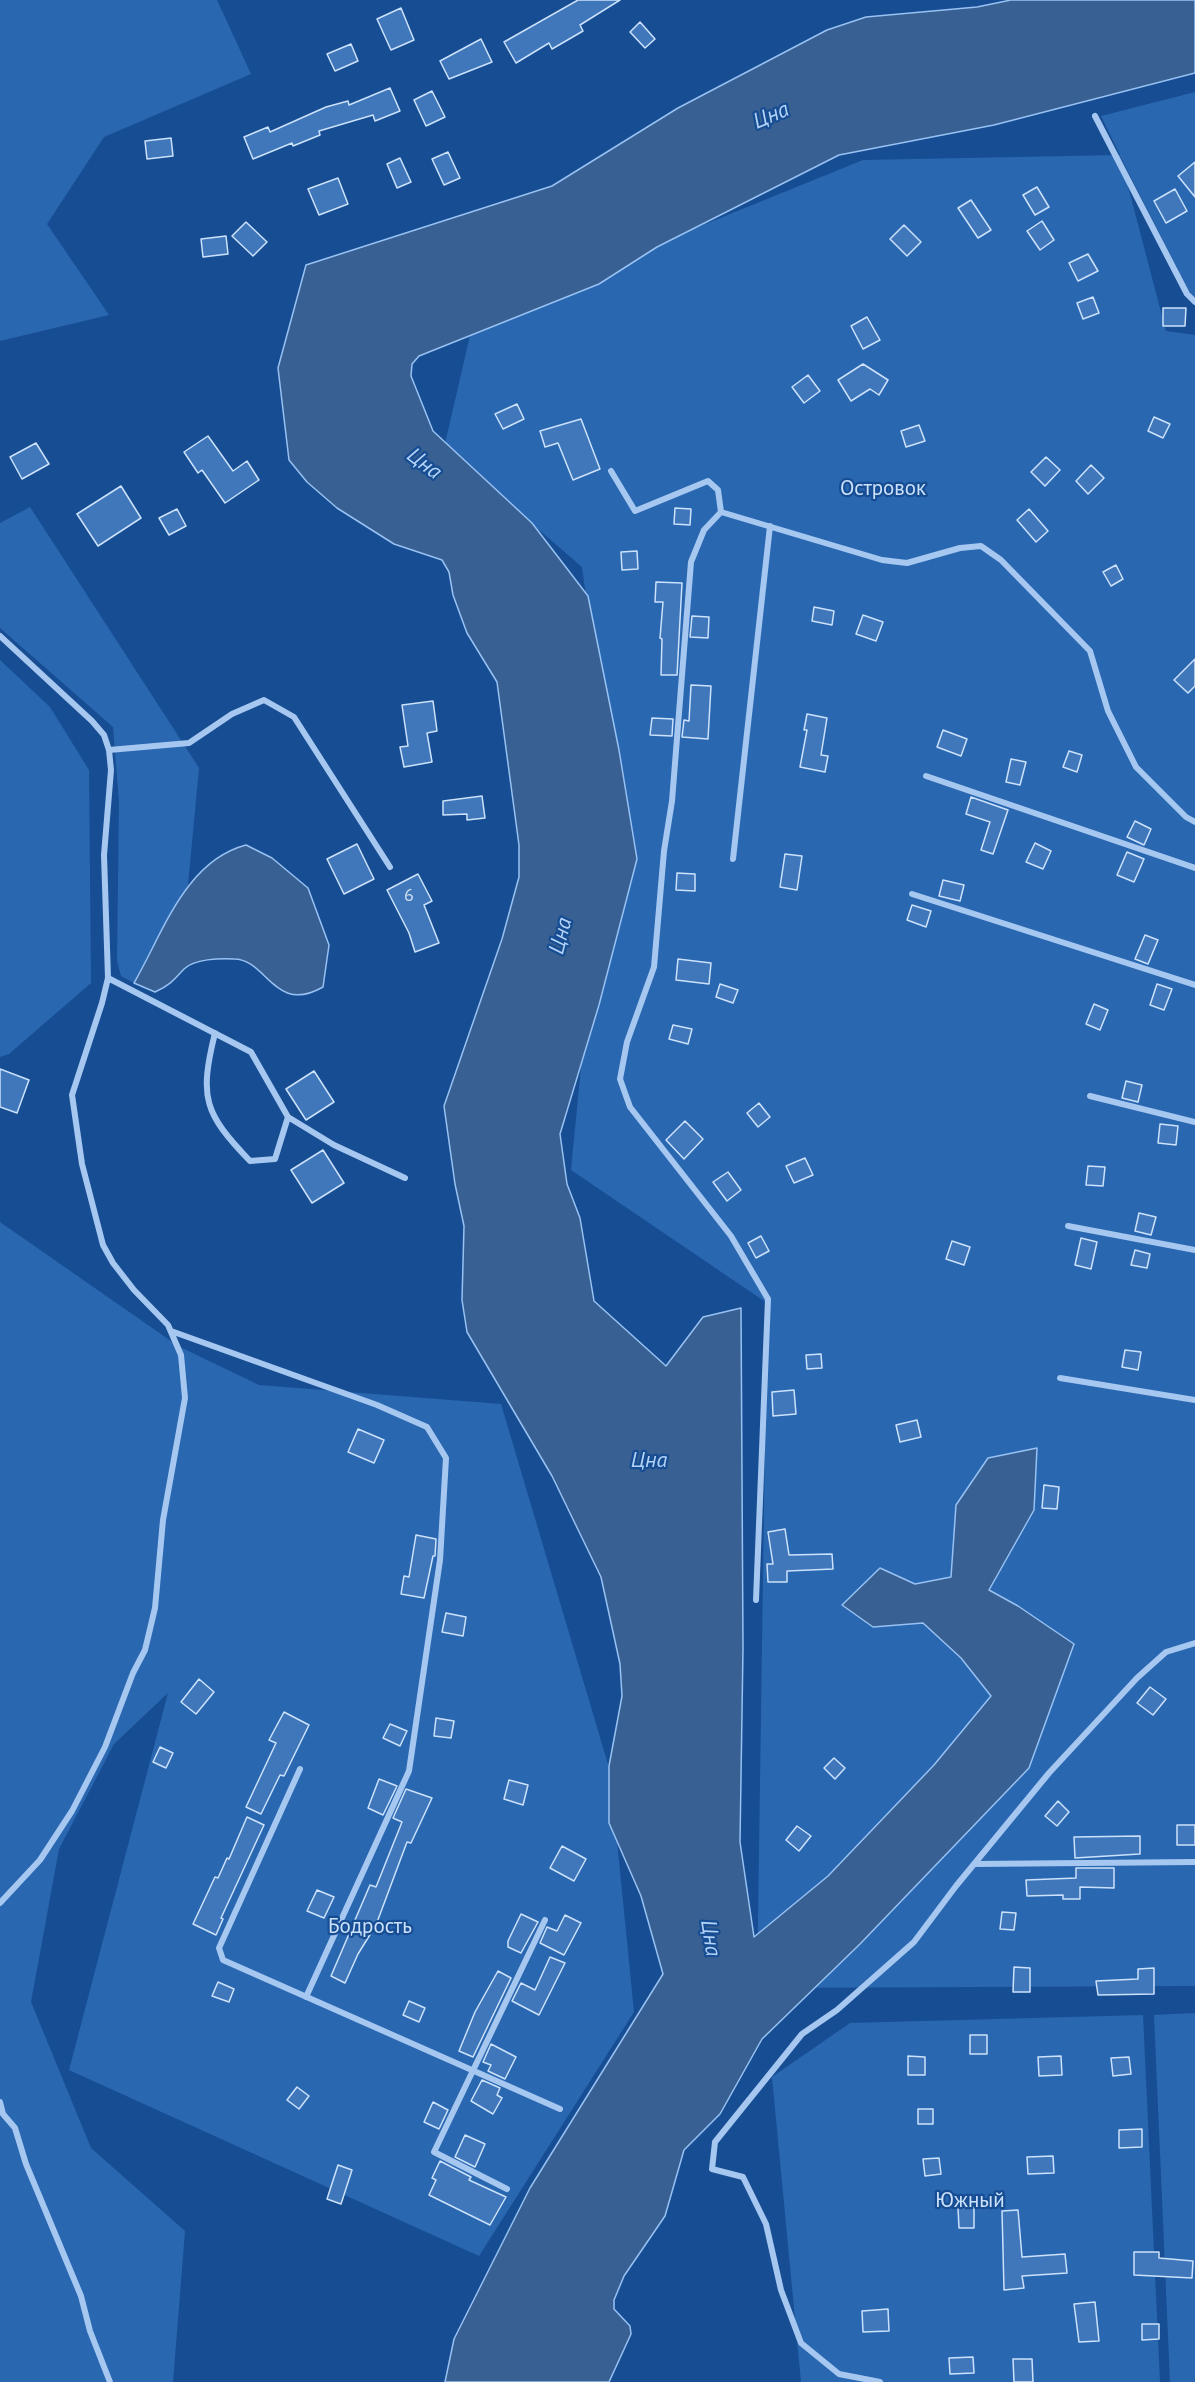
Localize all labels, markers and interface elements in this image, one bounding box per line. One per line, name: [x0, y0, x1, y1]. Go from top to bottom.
water label: Цна: [749, 97, 793, 135]
water label: Цна: [401, 442, 447, 486]
park label: Островок: [840, 476, 926, 502]
house number: 6: [404, 885, 414, 907]
water label: Цна: [544, 915, 578, 957]
water label: Цна: [631, 1448, 667, 1474]
park label: Бодрость: [328, 1914, 412, 1940]
water label: Цна: [694, 1918, 726, 1958]
park label: Южный: [935, 2188, 1005, 2214]

